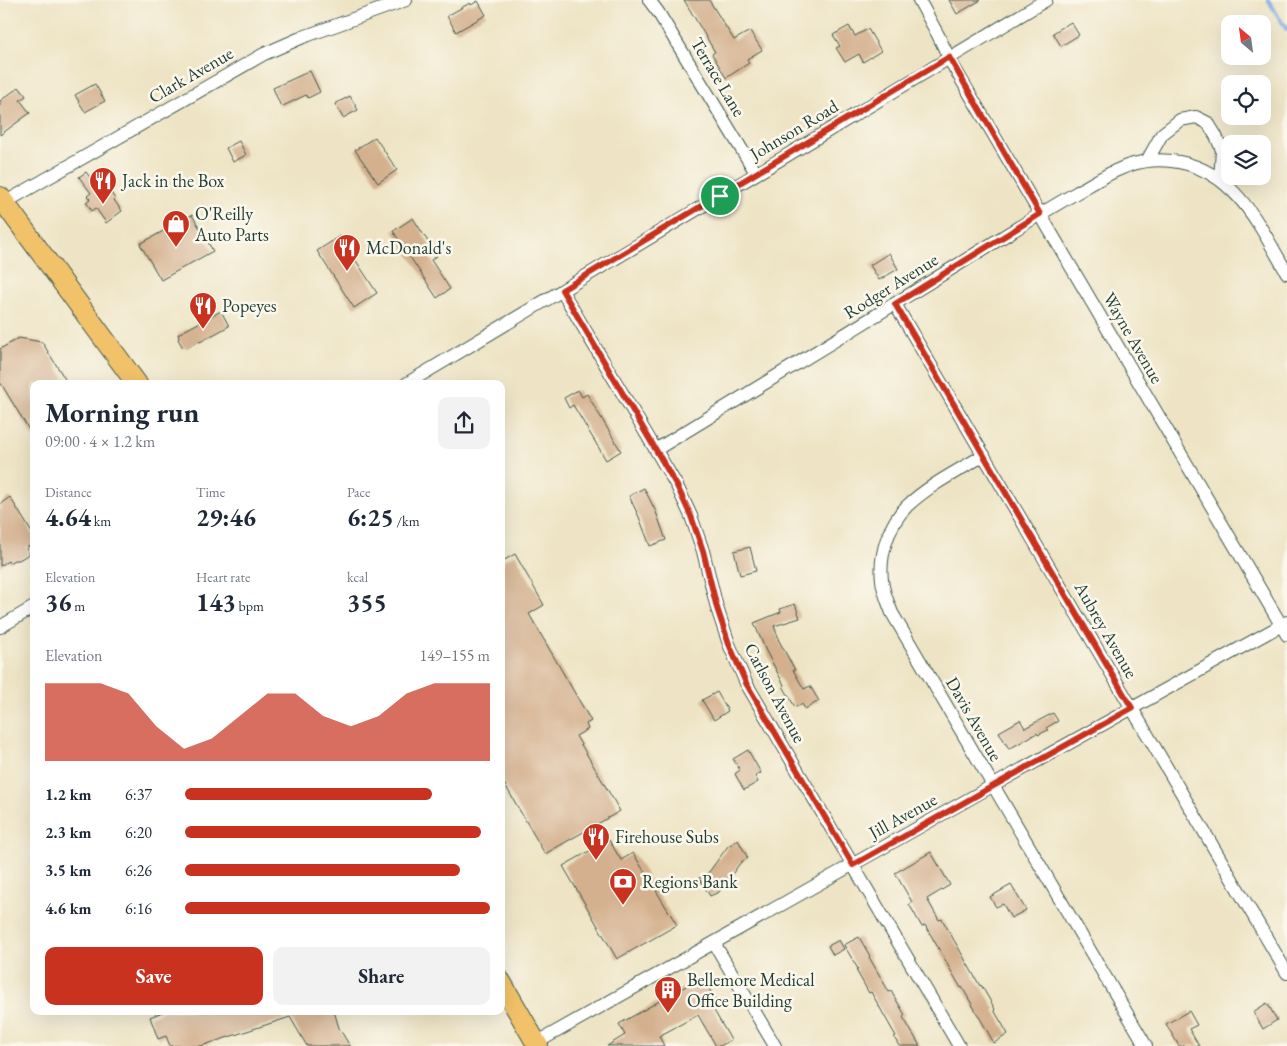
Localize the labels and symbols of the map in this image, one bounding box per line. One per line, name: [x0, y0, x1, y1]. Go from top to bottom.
north arrow: [1221, 15, 1271, 65]
street label: Terrace Lane: [686, 33, 751, 120]
street label: Clark Avenue: [144, 41, 237, 108]
street label: Johnson Road: [744, 94, 843, 166]
restaurant icon: Jack in the Box: [88, 166, 118, 205]
place label: Jack in the Box: [120, 169, 225, 192]
pin: [699, 175, 741, 217]
place label: O'Reilly Auto Parts: [194, 202, 269, 246]
shop icon: O'Reilly Auto Parts: [161, 209, 191, 248]
restaurant icon: McDonald's: [332, 233, 362, 272]
place label: McDonald's: [366, 236, 451, 259]
street label: Rodger Avenue: [839, 247, 942, 324]
street label: Wayne Avenue: [1098, 288, 1169, 387]
restaurant icon: Popeyes: [188, 291, 218, 330]
place label: Popeyes: [222, 294, 277, 317]
street label: Aubrey Avenue: [1069, 577, 1143, 682]
street label: Carlson Avenue: [740, 639, 811, 747]
street label: Davis Avenue: [941, 672, 1008, 765]
street label: Jill Avenue: [863, 787, 941, 845]
restaurant icon: Firehouse Subs: [581, 822, 611, 861]
place label: Firehouse Subs: [615, 825, 719, 848]
bank icon: Regions Bank: [608, 867, 638, 906]
place label: Regions Bank: [642, 870, 738, 893]
place label: Bellemore Medical Office Building: [687, 968, 815, 1012]
building icon: Bellemore Medical Office Building: [653, 975, 683, 1014]

